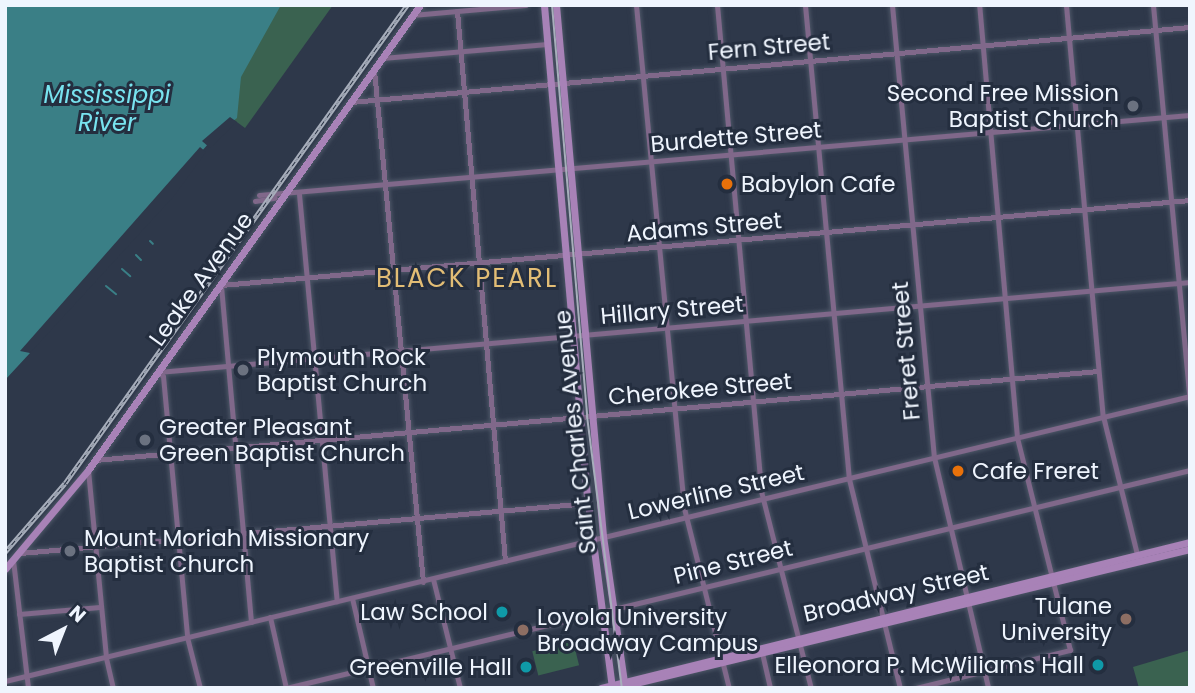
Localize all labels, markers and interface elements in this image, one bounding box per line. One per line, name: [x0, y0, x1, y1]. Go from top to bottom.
street label: Fern Street: [707, 28, 831, 66]
place label: Second Free Mission Baptist Church: [887, 79, 1119, 133]
water label: Mississippi River: [44, 81, 170, 137]
marker: Second Free Mission Baptist Church: [1125, 98, 1141, 114]
street label: Burdette Street: [649, 116, 823, 158]
place label: Babylon Cafe: [741, 170, 896, 198]
marker: Babylon Cafe: [719, 176, 735, 192]
street label: Adams Street: [625, 206, 783, 248]
street label: Leake Avenue: [143, 207, 259, 351]
district label: BLACK PEARL: [377, 263, 557, 295]
street label: Freret Street: [886, 280, 926, 422]
street label: Hillary Street: [599, 290, 745, 330]
street label: Saint Charles Avenue: [548, 309, 602, 555]
place label: Plymouth Rock Baptist Church: [257, 343, 427, 397]
marker: Plymouth Rock Baptist Church: [235, 362, 251, 378]
street label: Cherokee Street: [607, 367, 793, 411]
place label: Greater Pleasant Green Baptist Church: [159, 413, 405, 467]
marker: Greater Pleasant Green Baptist Church: [137, 432, 153, 448]
place label: Cafe Freret: [972, 457, 1099, 485]
street label: Lowerline Street: [625, 458, 807, 526]
marker: Cafe Freret: [950, 463, 966, 479]
place label: Mount Moriah Missionary Baptist Church: [84, 524, 369, 578]
street label: Pine Street: [671, 534, 795, 590]
marker: Mount Moriah Missionary Baptist Church: [62, 543, 78, 559]
street label: Broadway Street: [801, 558, 991, 628]
place label: Tulane University: [1001, 592, 1112, 646]
north arrow: [28, 595, 98, 665]
place label: Law School: [360, 598, 488, 626]
text: N: [63, 599, 92, 629]
place label: Loyola University Broadway Campus: [537, 603, 758, 657]
marker: Law School: [494, 604, 510, 620]
marker: Tulane University: [1118, 611, 1134, 627]
marker: Loyola University Broadway Campus: [515, 622, 531, 638]
place label: Elleonora P. McWiliams Hall: [775, 651, 1084, 679]
place label: Greenville Hall: [349, 653, 512, 681]
marker: Elleonora P. McWiliams Hall: [1090, 657, 1106, 673]
marker: Greenville Hall: [518, 659, 534, 675]

